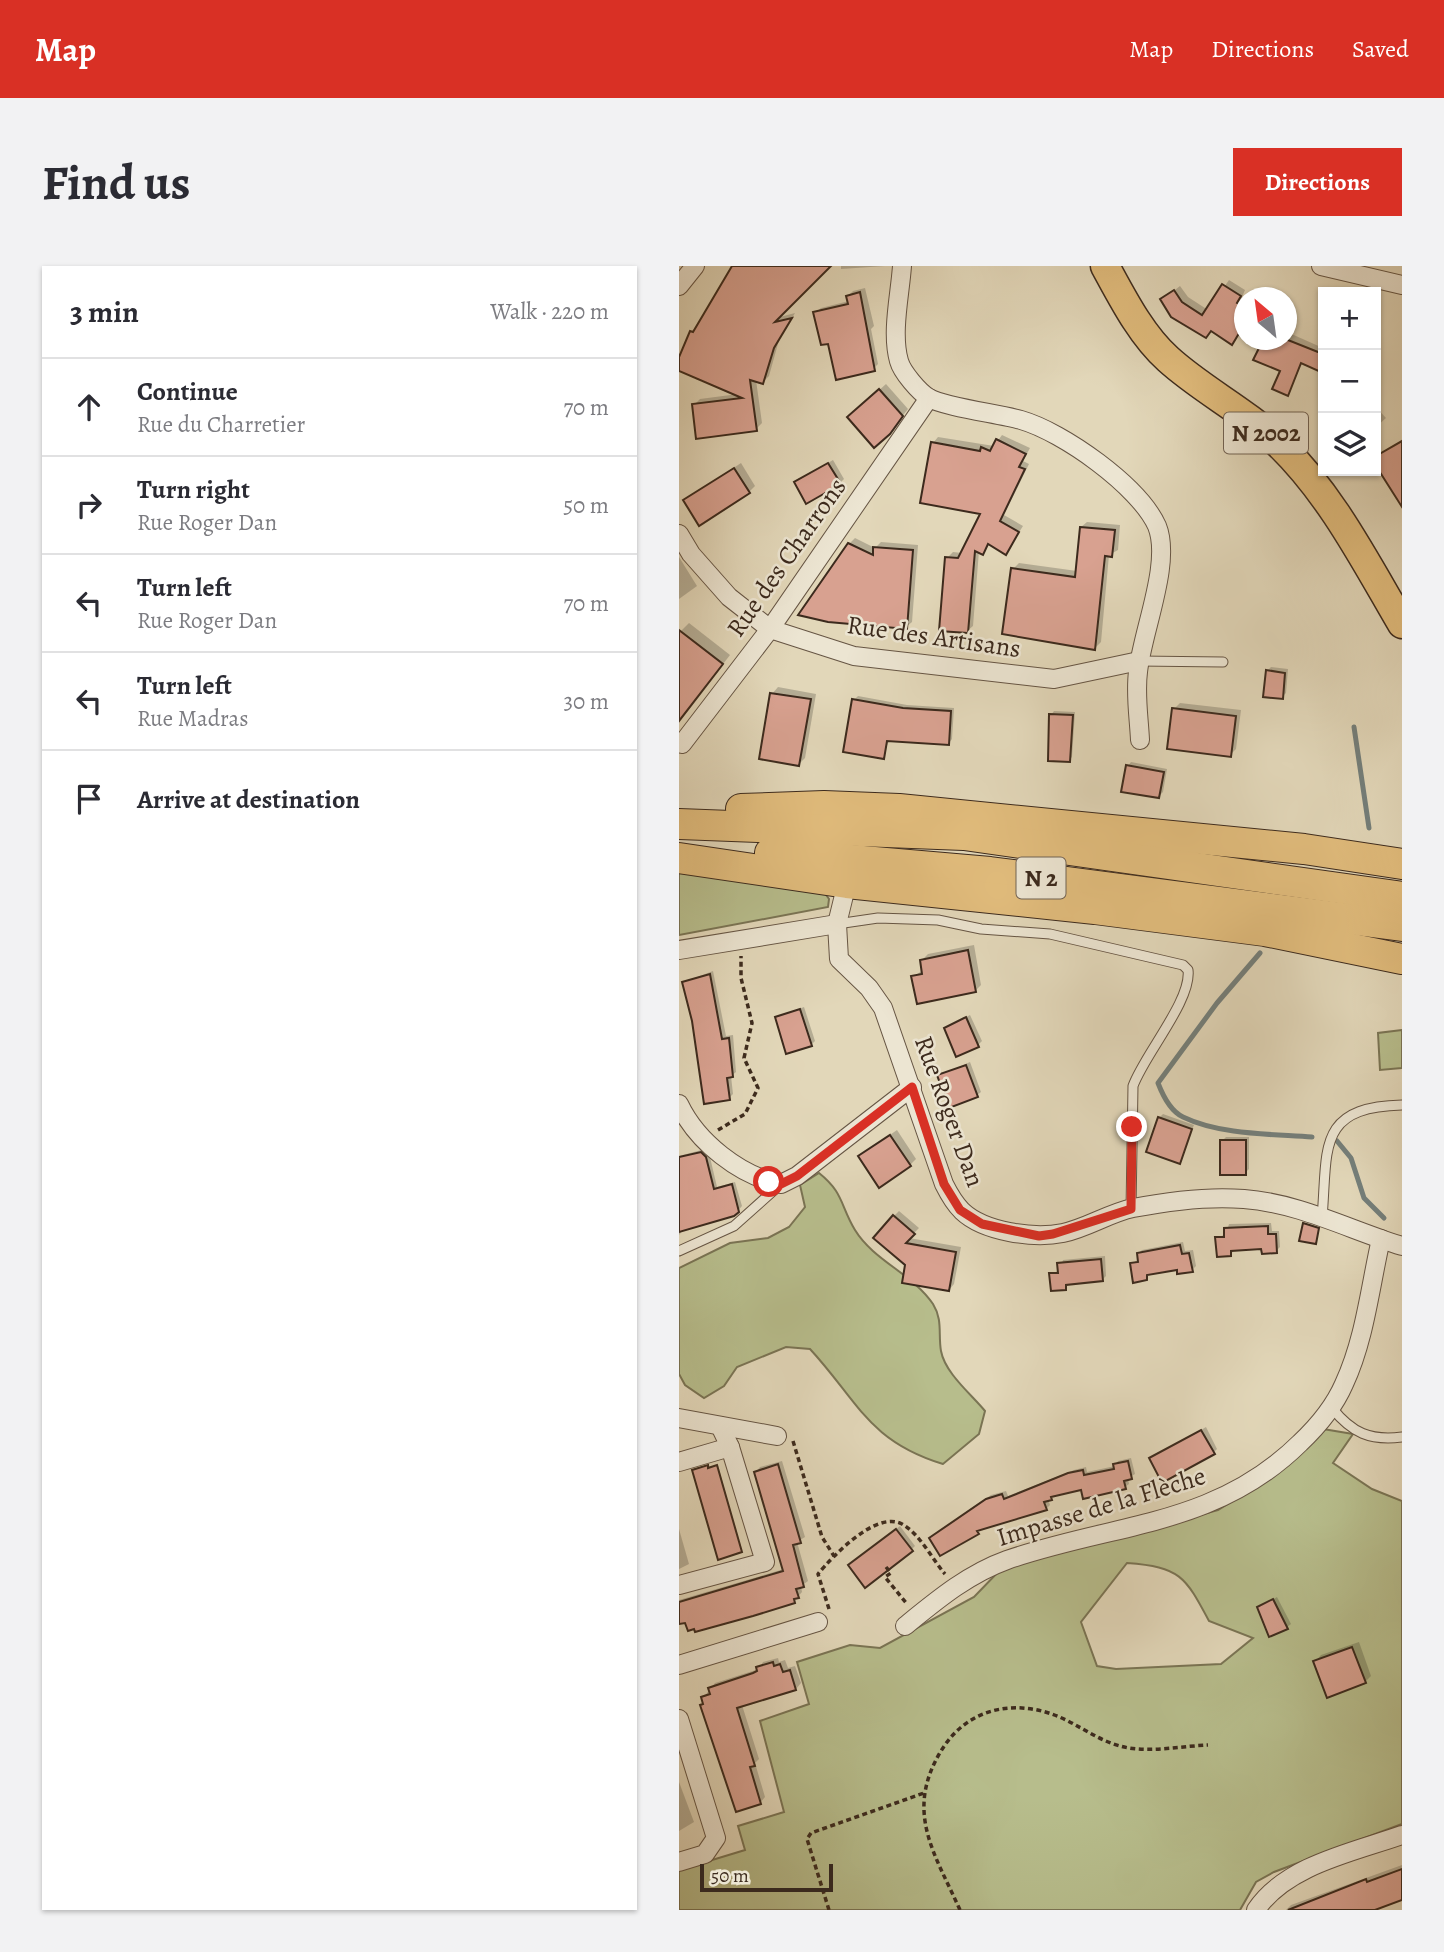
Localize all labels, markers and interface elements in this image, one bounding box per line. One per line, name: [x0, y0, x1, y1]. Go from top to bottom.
text: Map: [35, 27, 96, 72]
text: Map: [1129, 33, 1173, 65]
text: Directions: [1211, 33, 1314, 65]
text: Saved: [1352, 33, 1409, 65]
button: Directions: [1233, 148, 1402, 216]
text: Find us: [42, 149, 190, 216]
north arrow: [1234, 287, 1297, 350]
map controls: [1318, 287, 1381, 476]
button: +: [1318, 287, 1381, 350]
text: 3 min: [70, 292, 139, 332]
text: Walk · 220 m: [490, 296, 609, 327]
button: −: [1318, 350, 1381, 413]
text: Continue: [137, 374, 238, 409]
icon: ahead: [70, 388, 108, 426]
text: 70 m: [563, 392, 609, 423]
text: Rue du Charretier: [137, 409, 305, 440]
road number: N 2002: [1224, 412, 1308, 454]
button: layers: [1318, 413, 1381, 476]
street label: Rue des Charrons: [719, 471, 854, 644]
text: Turn right: [137, 472, 250, 507]
icon: right: [70, 486, 108, 524]
text: 50 m: [563, 490, 609, 521]
text: Rue Roger Dan: [137, 507, 277, 538]
text: Turn left: [137, 570, 232, 605]
icon: left: [70, 584, 108, 622]
text: 70 m: [563, 588, 609, 619]
text: Rue Roger Dan: [137, 605, 277, 636]
street label: Rue des Artisans: [845, 607, 1023, 666]
text: Turn left: [137, 668, 232, 703]
icon: left: [70, 682, 108, 720]
text: 30 m: [563, 686, 609, 717]
text: Rue Madras: [137, 703, 249, 734]
icon: arrive: [70, 780, 108, 818]
text: Arrive at destination: [137, 782, 360, 817]
road number: N 2: [1017, 858, 1065, 898]
street label: Rue Roger Dan: [906, 1031, 993, 1192]
route end: [1116, 1111, 1147, 1142]
route start: [753, 1166, 784, 1197]
street label: Impasse de la Flèche: [992, 1458, 1210, 1555]
scale bar: [700, 1861, 833, 1893]
text: 50 m: [711, 1863, 749, 1889]

